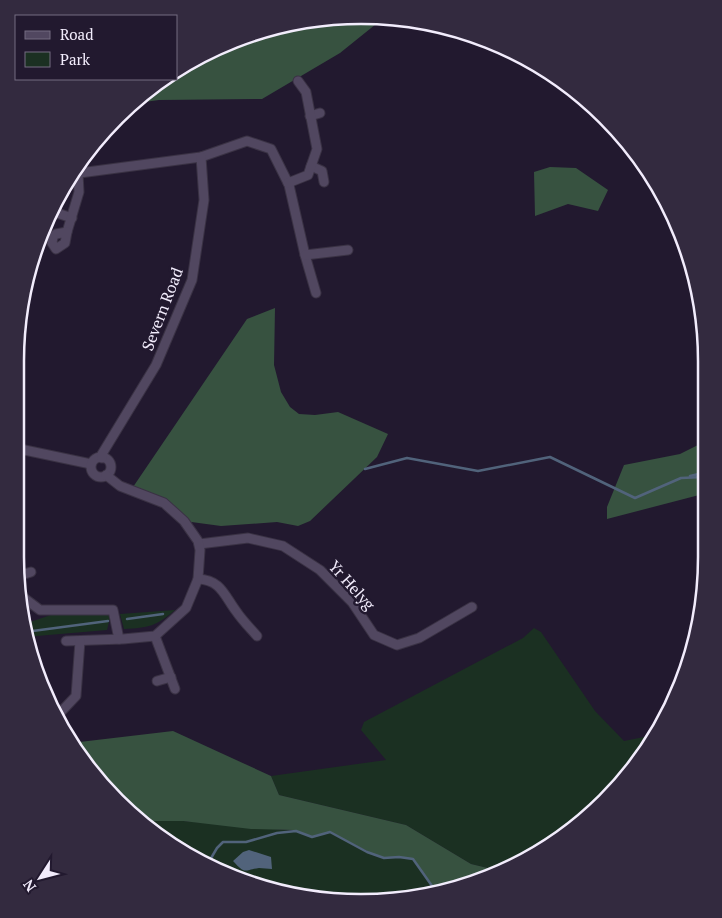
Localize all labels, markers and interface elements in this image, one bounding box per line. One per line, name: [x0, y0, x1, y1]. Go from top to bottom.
legend: [15, 15, 178, 80]
text: Road: [60, 24, 93, 44]
text: Park: [60, 49, 90, 69]
street label: Severn Road: [136, 264, 188, 354]
street label: Yr Helyg: [324, 555, 381, 615]
north arrow: [15, 853, 65, 903]
text: N: [18, 876, 40, 896]

